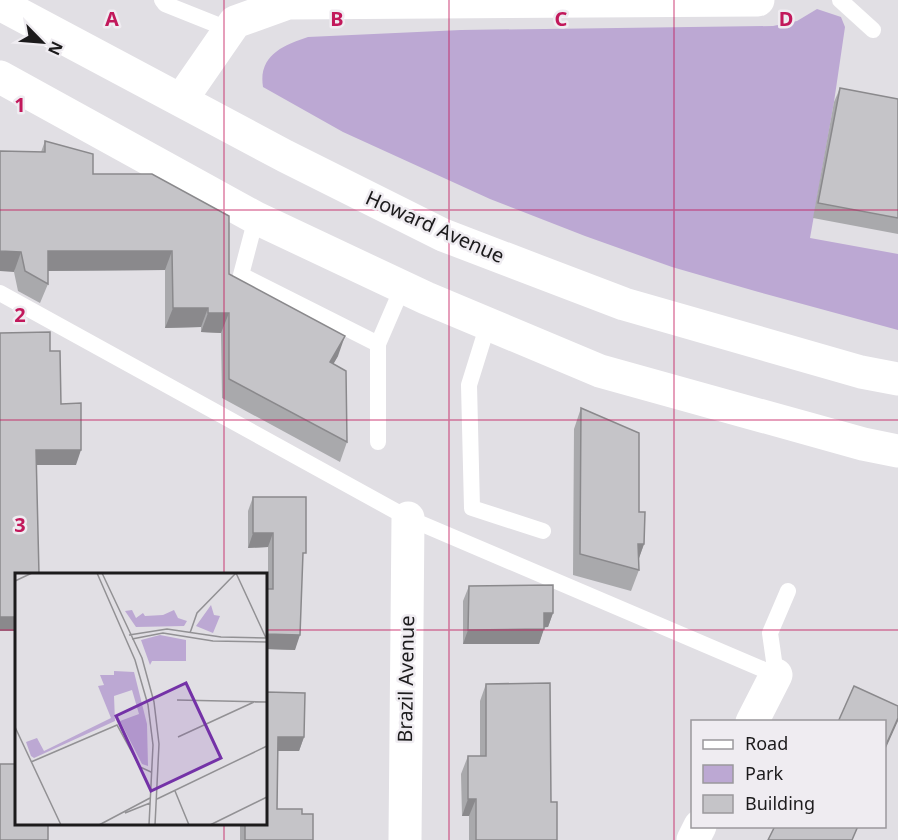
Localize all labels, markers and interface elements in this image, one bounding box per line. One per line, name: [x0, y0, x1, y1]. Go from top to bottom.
text: A: [105, 5, 119, 32]
text: B: [330, 5, 344, 32]
text: C: [555, 5, 568, 32]
text: D: [779, 5, 793, 32]
north arrow: [12, 12, 72, 72]
text: N: [43, 38, 68, 59]
text: 1: [14, 91, 26, 118]
street label: Howard Avenue: [362, 184, 509, 269]
text: 2: [14, 301, 26, 328]
text: 3: [14, 511, 26, 538]
inset map: [15, 573, 267, 825]
street label: Brazil Avenue: [391, 615, 420, 743]
legend: [691, 720, 886, 828]
text: Road: [745, 731, 788, 755]
text: Park: [745, 761, 783, 785]
text: Building: [745, 791, 815, 815]

